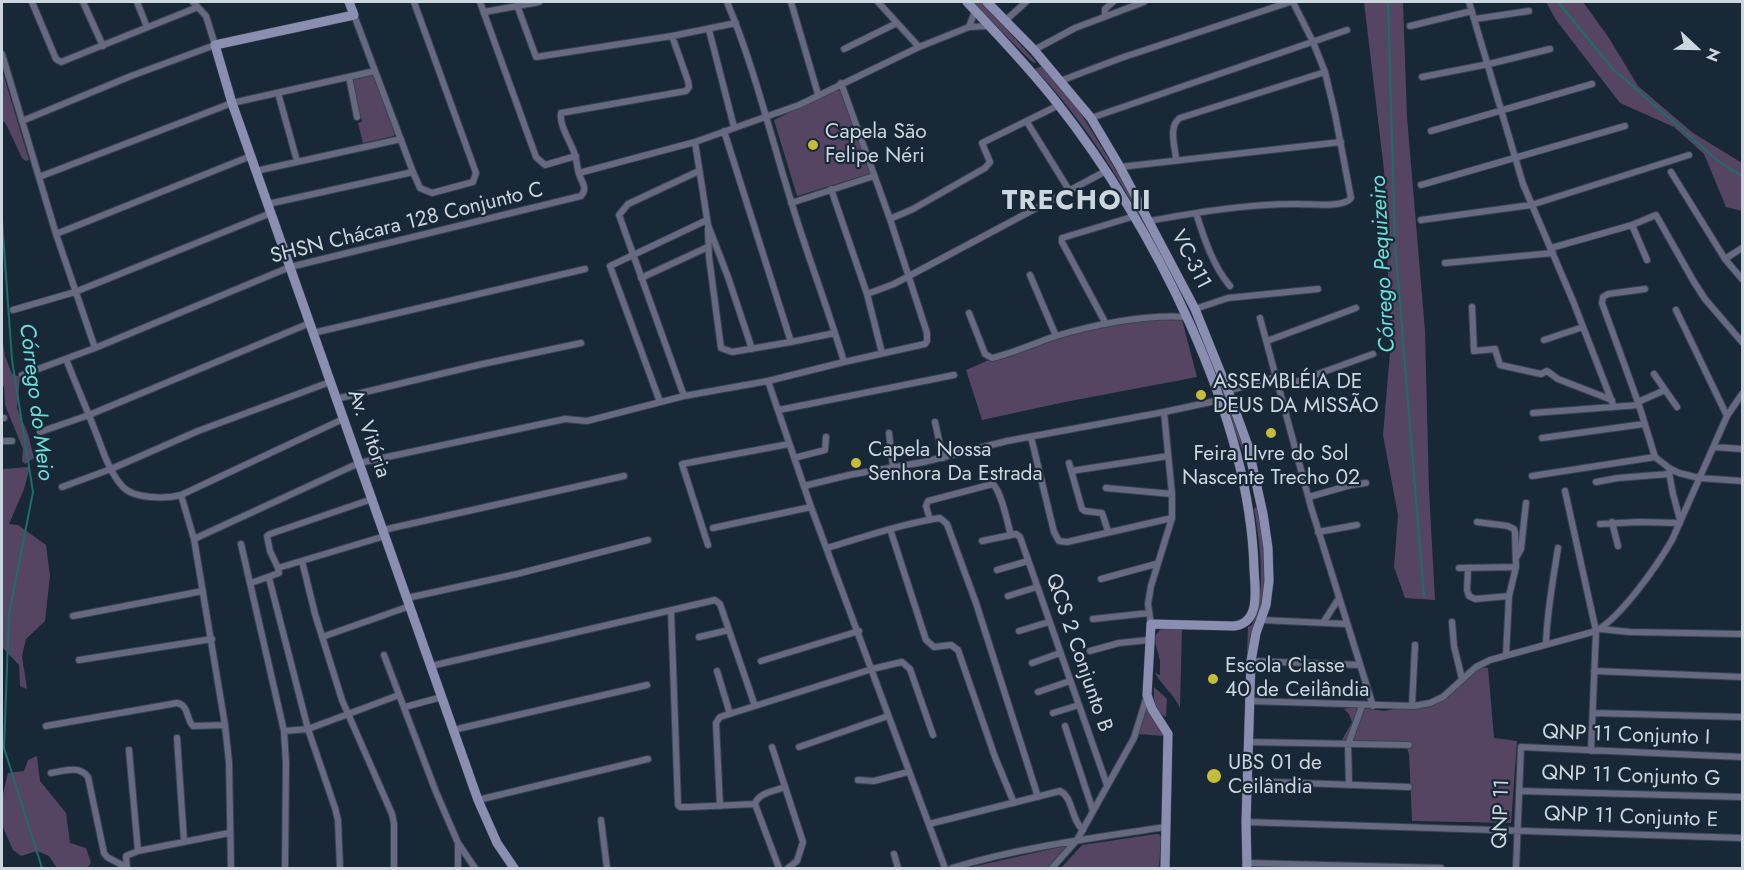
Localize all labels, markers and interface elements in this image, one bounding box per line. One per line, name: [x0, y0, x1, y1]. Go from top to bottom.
north arrow: [1666, 18, 1726, 78]
text: N: [1700, 45, 1726, 65]
place label: Capela São Felipe Néri: [825, 120, 927, 170]
marker: Capela São Felipe Néri: [806, 138, 820, 152]
water label: Córrego Pequizeiro: [1366, 175, 1402, 353]
street label: SHSN Chácara 128 Conjunto C: [268, 178, 546, 270]
district label: TRECHO II: [1002, 186, 1152, 218]
street label: VC-311: [1165, 226, 1215, 294]
water label: Córrego do Meio: [12, 322, 58, 482]
place label: ASSEMBLÉIA DE DEUS DA MISSÃO: [1213, 370, 1379, 420]
street label: Av. Vitória: [341, 386, 395, 482]
marker: ASSEMBLÉIA DE DEUS DA MISSÃO: [1194, 388, 1208, 402]
marker: Feira LIvre do Sol Nascente Trecho 02: [1264, 426, 1278, 440]
place label: Capela Nossa Senhora Da Estrada: [868, 438, 1043, 488]
place label: Feira LIvre do Sol Nascente Trecho 02: [1182, 442, 1360, 492]
marker: Capela Nossa Senhora Da Estrada: [849, 456, 863, 470]
street label: QCS 2 Conjunto B: [1039, 571, 1117, 735]
place label: Escola Classe 40 de Ceilândia: [1225, 654, 1369, 704]
marker: Escola Classe 40 de Ceilândia: [1206, 672, 1220, 686]
street label: QNP 11 Conjunto I: [1542, 720, 1710, 752]
place label: UBS 01 de Ceilândia: [1228, 751, 1322, 801]
street label: QNP 11 Conjunto G: [1541, 761, 1721, 793]
marker: UBS 01 de Ceilândia: [1205, 767, 1223, 785]
street label: QNP 11: [1488, 779, 1516, 849]
street label: QNP 11 Conjunto E: [1543, 802, 1719, 834]

